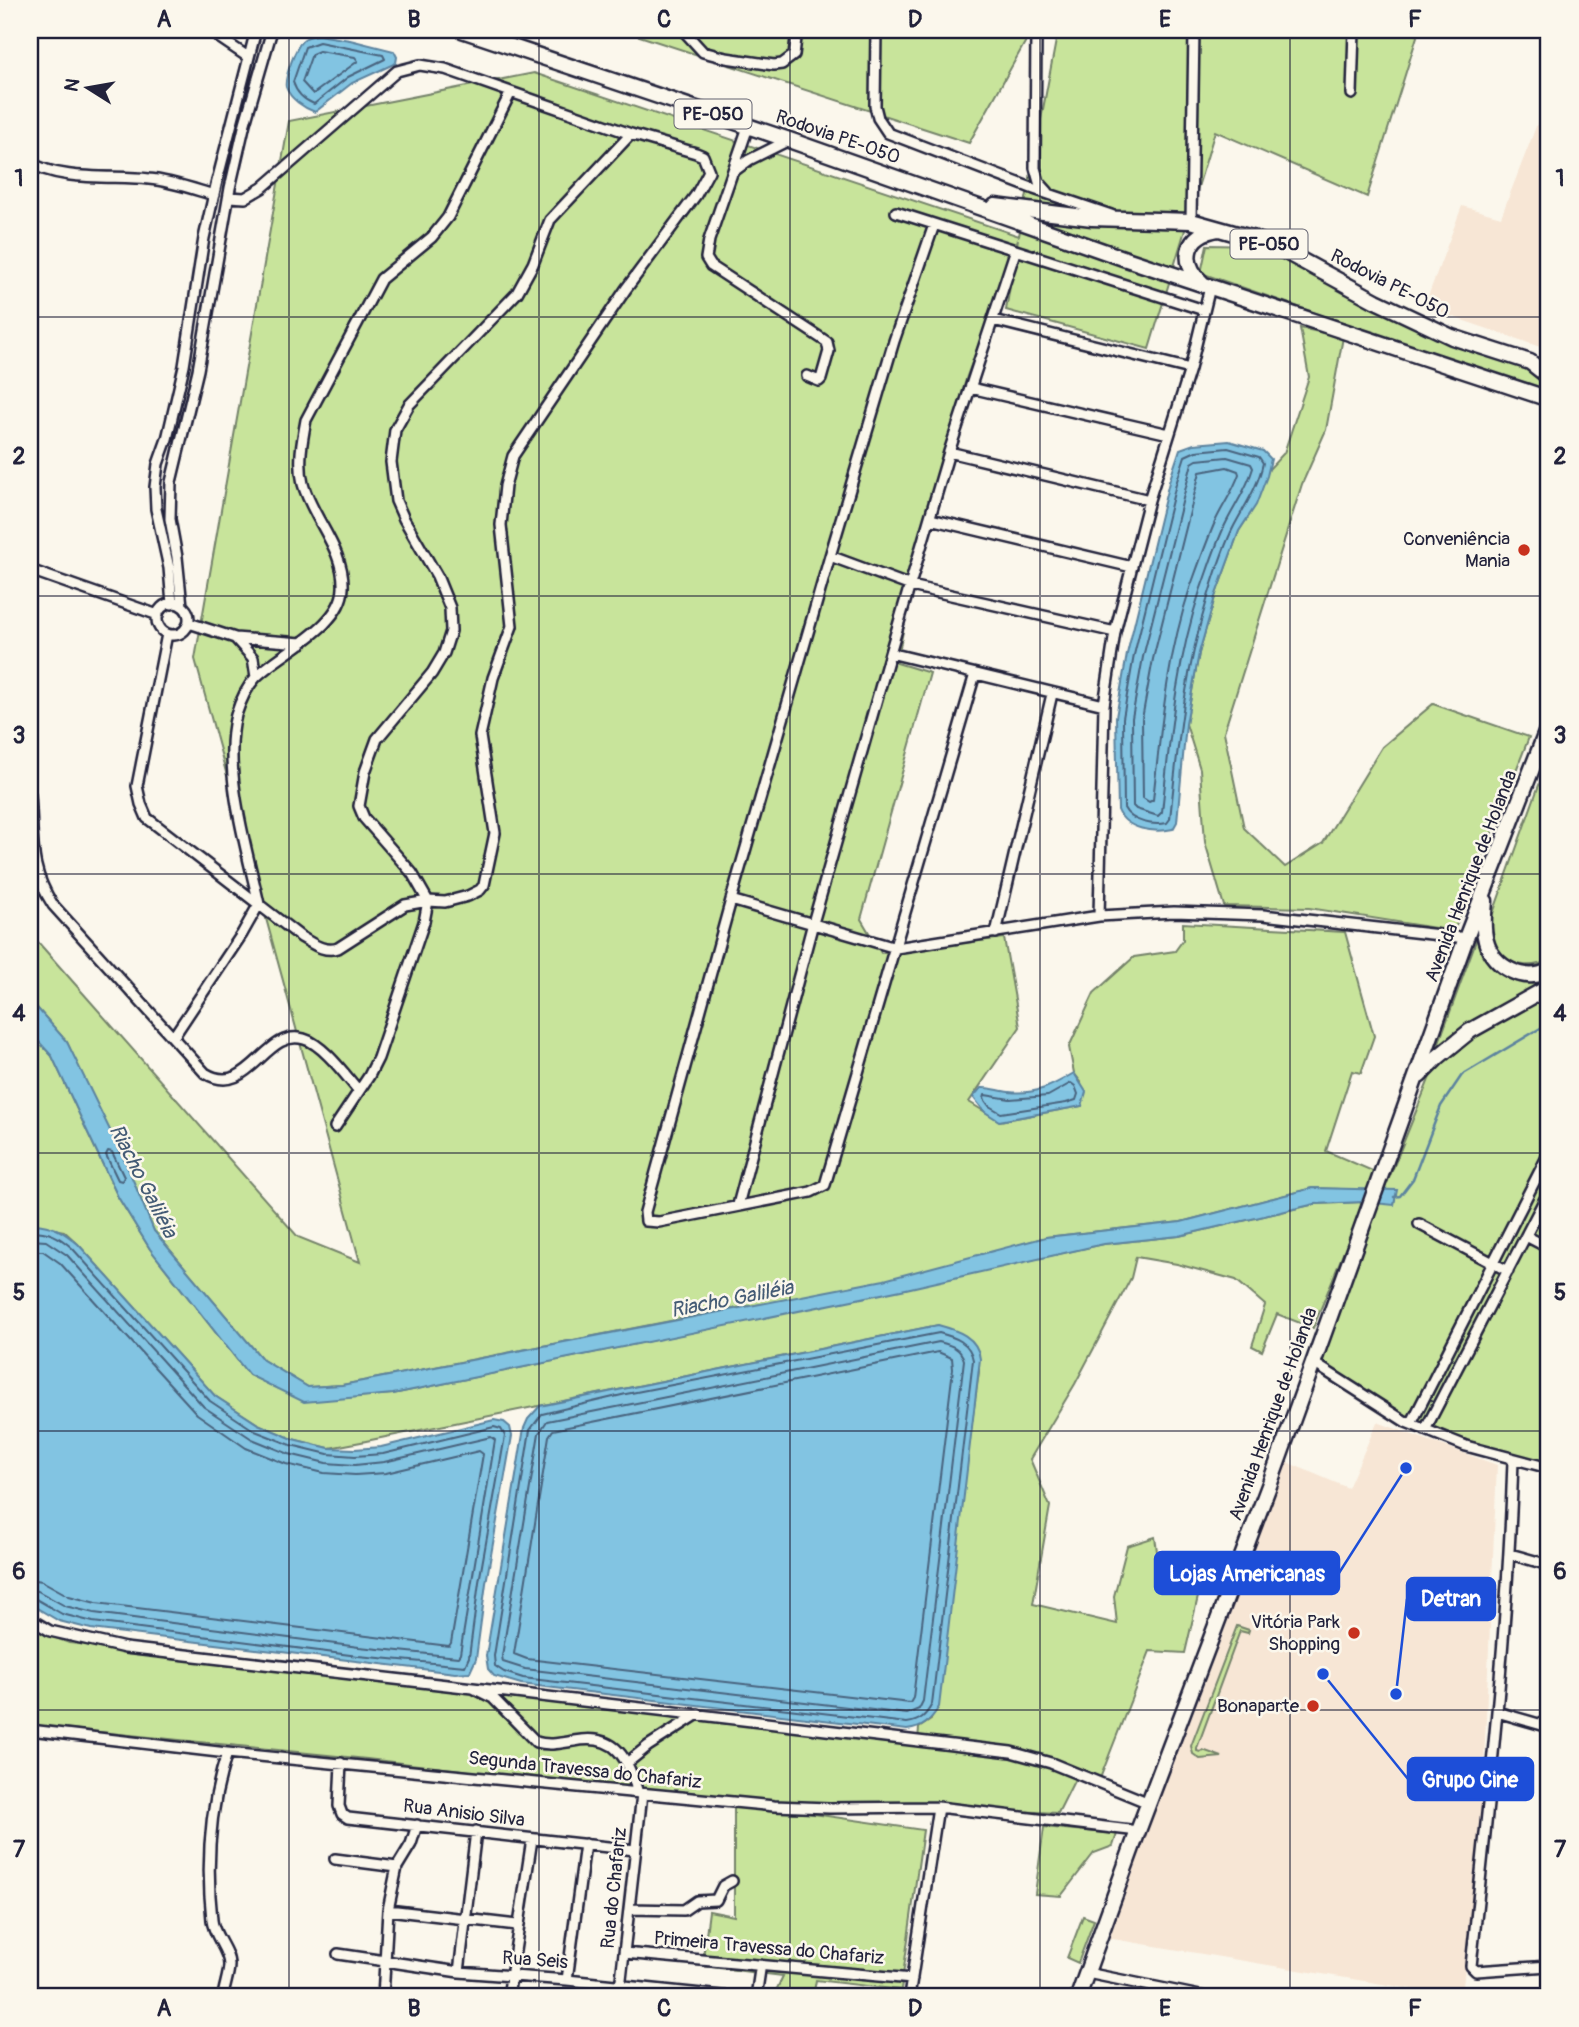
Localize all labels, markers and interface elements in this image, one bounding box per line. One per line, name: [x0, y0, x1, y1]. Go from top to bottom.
text: A: [157, 5, 172, 34]
text: B: [407, 5, 421, 34]
text: C: [657, 5, 671, 34]
text: D: [908, 5, 922, 34]
text: E: [1159, 5, 1171, 34]
text: F: [1408, 5, 1422, 34]
north arrow: [52, 52, 122, 122]
text: N: [59, 76, 85, 94]
road number: PE-050: [674, 100, 752, 128]
street label: Rodovia PE-050: [773, 104, 903, 170]
text: 1: [15, 164, 24, 193]
text: 1: [1556, 164, 1565, 193]
road number: PE-050: [1230, 230, 1308, 258]
street label: Rodovia PE-050: [1327, 244, 1453, 324]
text: 2: [13, 442, 26, 471]
text: 2: [1554, 442, 1567, 471]
place label: Conveniência Mania: [1403, 527, 1510, 573]
marker: Conveniência Mania: [1516, 542, 1532, 558]
text: 3: [13, 721, 25, 750]
text: 3: [1554, 721, 1566, 750]
street label: Avenida Henrique de Holanda: [1419, 766, 1523, 985]
text: 4: [12, 999, 26, 1028]
text: 4: [1553, 999, 1567, 1028]
water label: Riacho Galiléia: [103, 1120, 184, 1244]
water label: Riacho Galiléia: [669, 1274, 797, 1324]
text: 5: [13, 1278, 25, 1307]
text: 5: [1554, 1278, 1566, 1307]
street label: Avenida Henrique de Holanda: [1223, 1304, 1323, 1524]
callout: Lojas Americanas: [1155, 1552, 1339, 1594]
text: 6: [12, 1557, 26, 1586]
text: 6: [1553, 1557, 1567, 1586]
text: Lojas Americanas: [1169, 1561, 1326, 1588]
callout: Detran: [1407, 1578, 1495, 1620]
text: Detran: [1421, 1586, 1481, 1613]
place label: Vitória Park Shopping: [1251, 1610, 1340, 1656]
marker: Vitória Park Shopping: [1346, 1625, 1362, 1641]
place label: Bonaparte: [1217, 1694, 1300, 1718]
marker: Bonaparte: [1305, 1698, 1321, 1714]
street label: Segunda Travessa do Chafariz: [467, 1746, 703, 1794]
callout: Grupo Cine: [1408, 1758, 1533, 1800]
text: Grupo Cine: [1422, 1767, 1519, 1794]
street label: Rua Anisio Silva: [402, 1794, 526, 1832]
street label: Rua do Chafariz: [596, 1826, 632, 1950]
text: 7: [13, 1835, 26, 1864]
text: 7: [1554, 1835, 1567, 1864]
street label: Primeira Travessa do Chafariz: [653, 1926, 885, 1970]
street label: Rua Seis: [501, 1946, 569, 1974]
text: A: [157, 1994, 172, 2023]
text: B: [407, 1994, 421, 2023]
text: C: [657, 1994, 671, 2023]
text: D: [908, 1994, 922, 2023]
text: E: [1159, 1994, 1171, 2023]
text: F: [1408, 1994, 1422, 2023]

